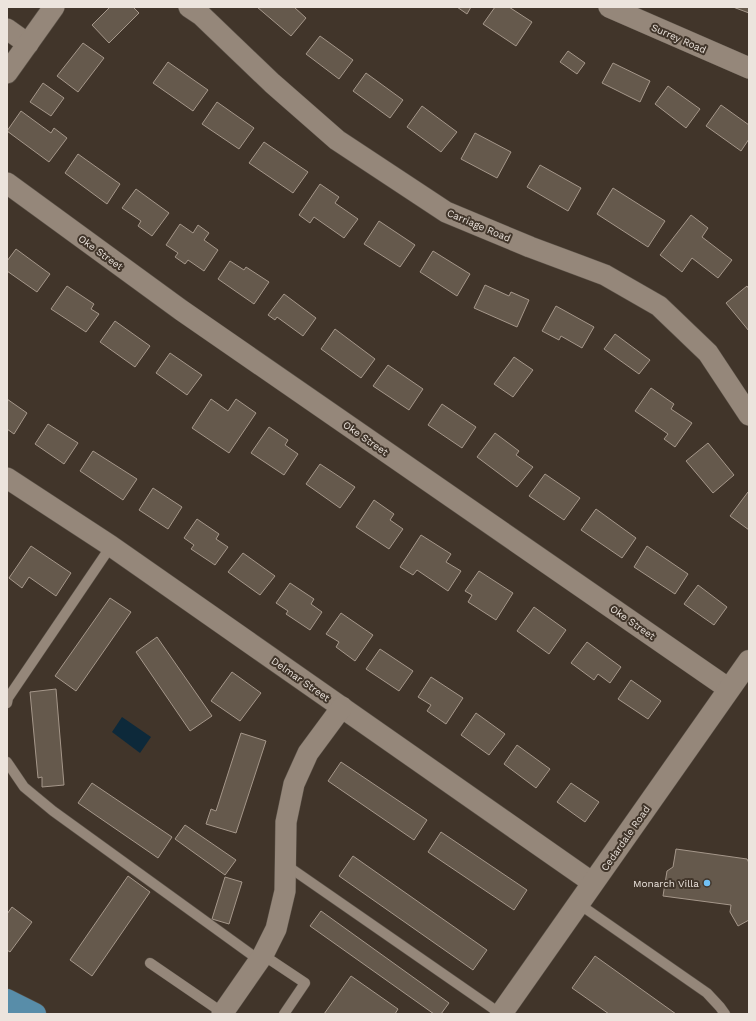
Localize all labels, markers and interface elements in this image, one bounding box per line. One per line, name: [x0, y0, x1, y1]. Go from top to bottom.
street label: Surrey Road: [650, 21, 708, 55]
street label: Carriage Road: [445, 207, 512, 244]
street label: Oke Street: [76, 233, 126, 273]
street label: Oke Street: [341, 419, 391, 458]
street label: Oke Street: [608, 603, 658, 642]
street label: Delmar Street: [269, 655, 333, 704]
street label: Cedardale Road: [599, 804, 652, 873]
place label: Monarch Villa: [633, 878, 699, 889]
marker: Monarch Villa: [702, 878, 712, 888]

